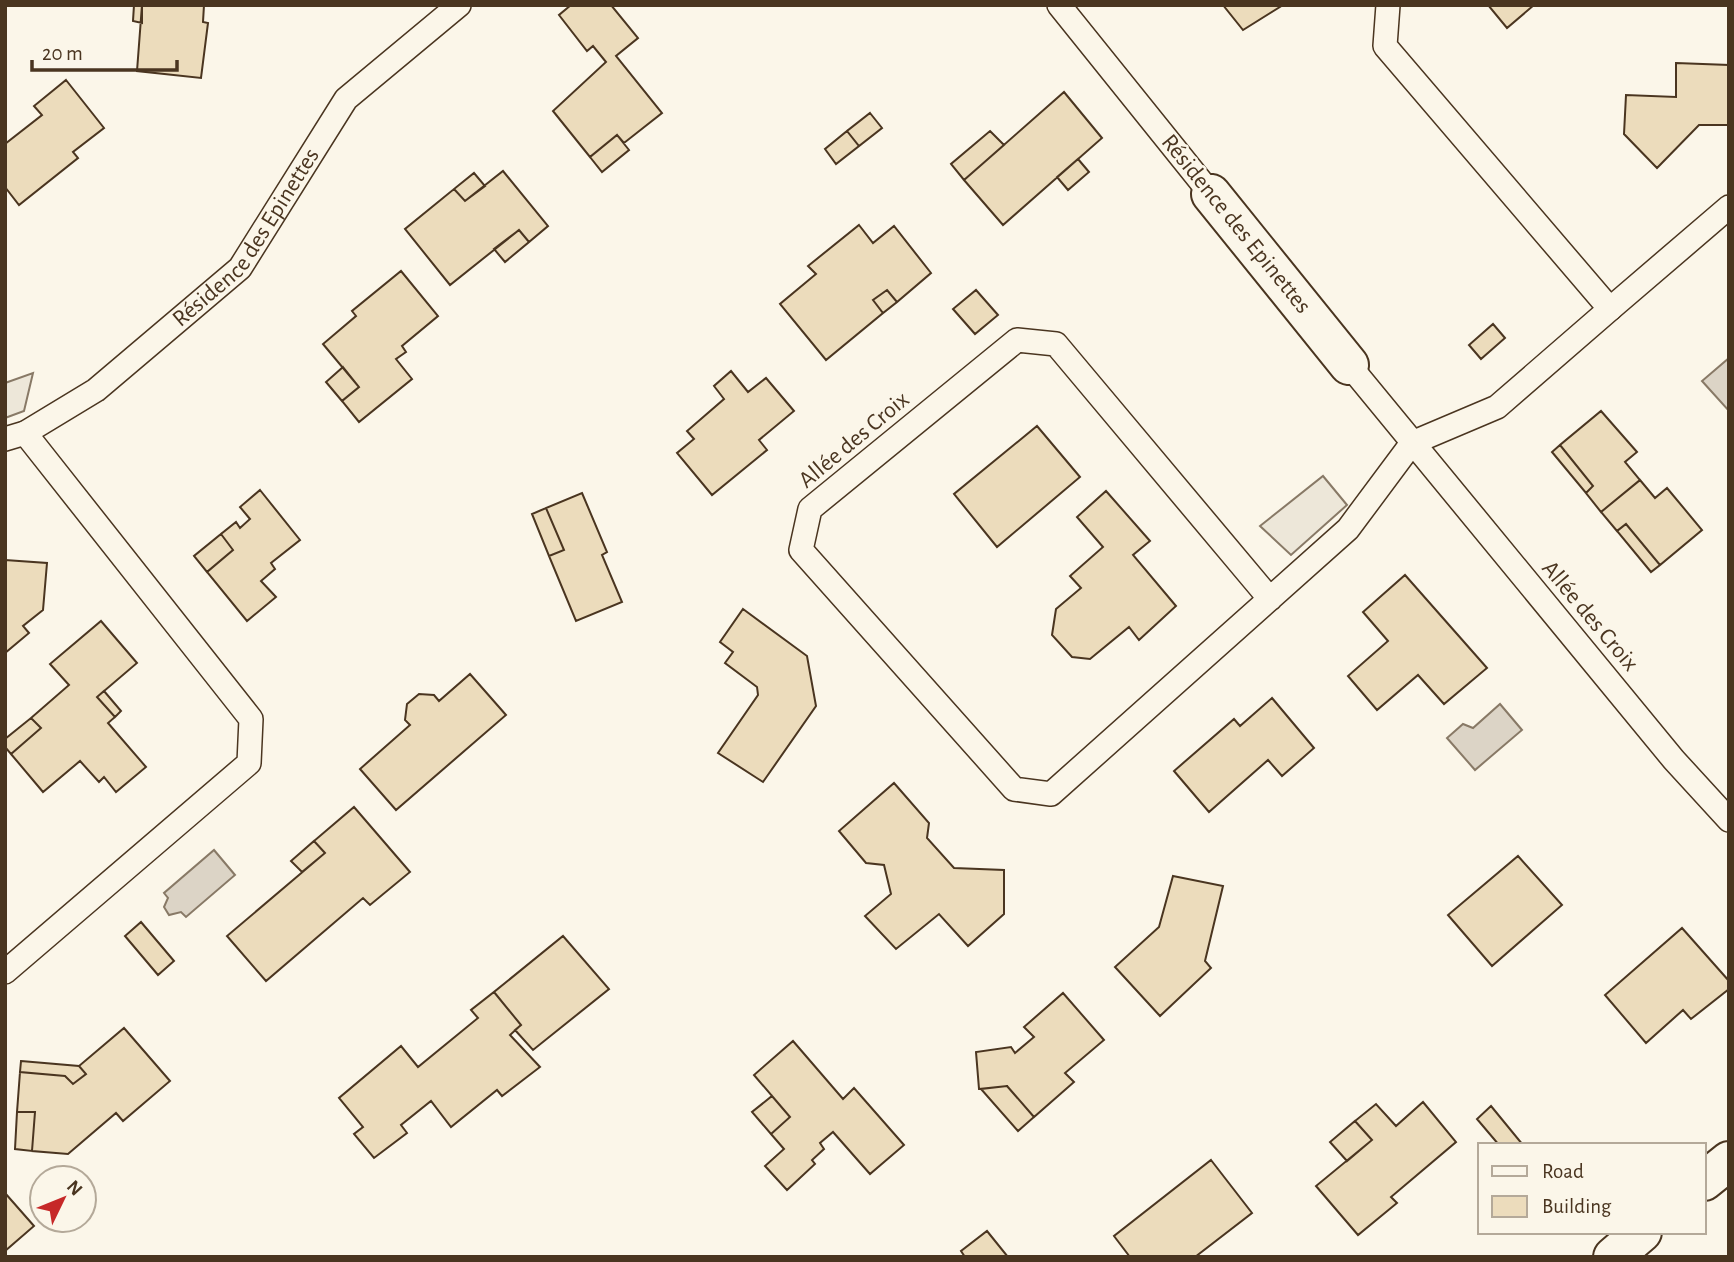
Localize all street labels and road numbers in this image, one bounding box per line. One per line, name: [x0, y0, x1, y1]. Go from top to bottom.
street label: Résidence des Epinettes: [1157, 130, 1315, 318]
street label: Résidence des Epinettes: [168, 144, 324, 331]
street label: Allée des Croix: [794, 387, 914, 493]
street label: Allée des Croix: [1537, 556, 1643, 676]

